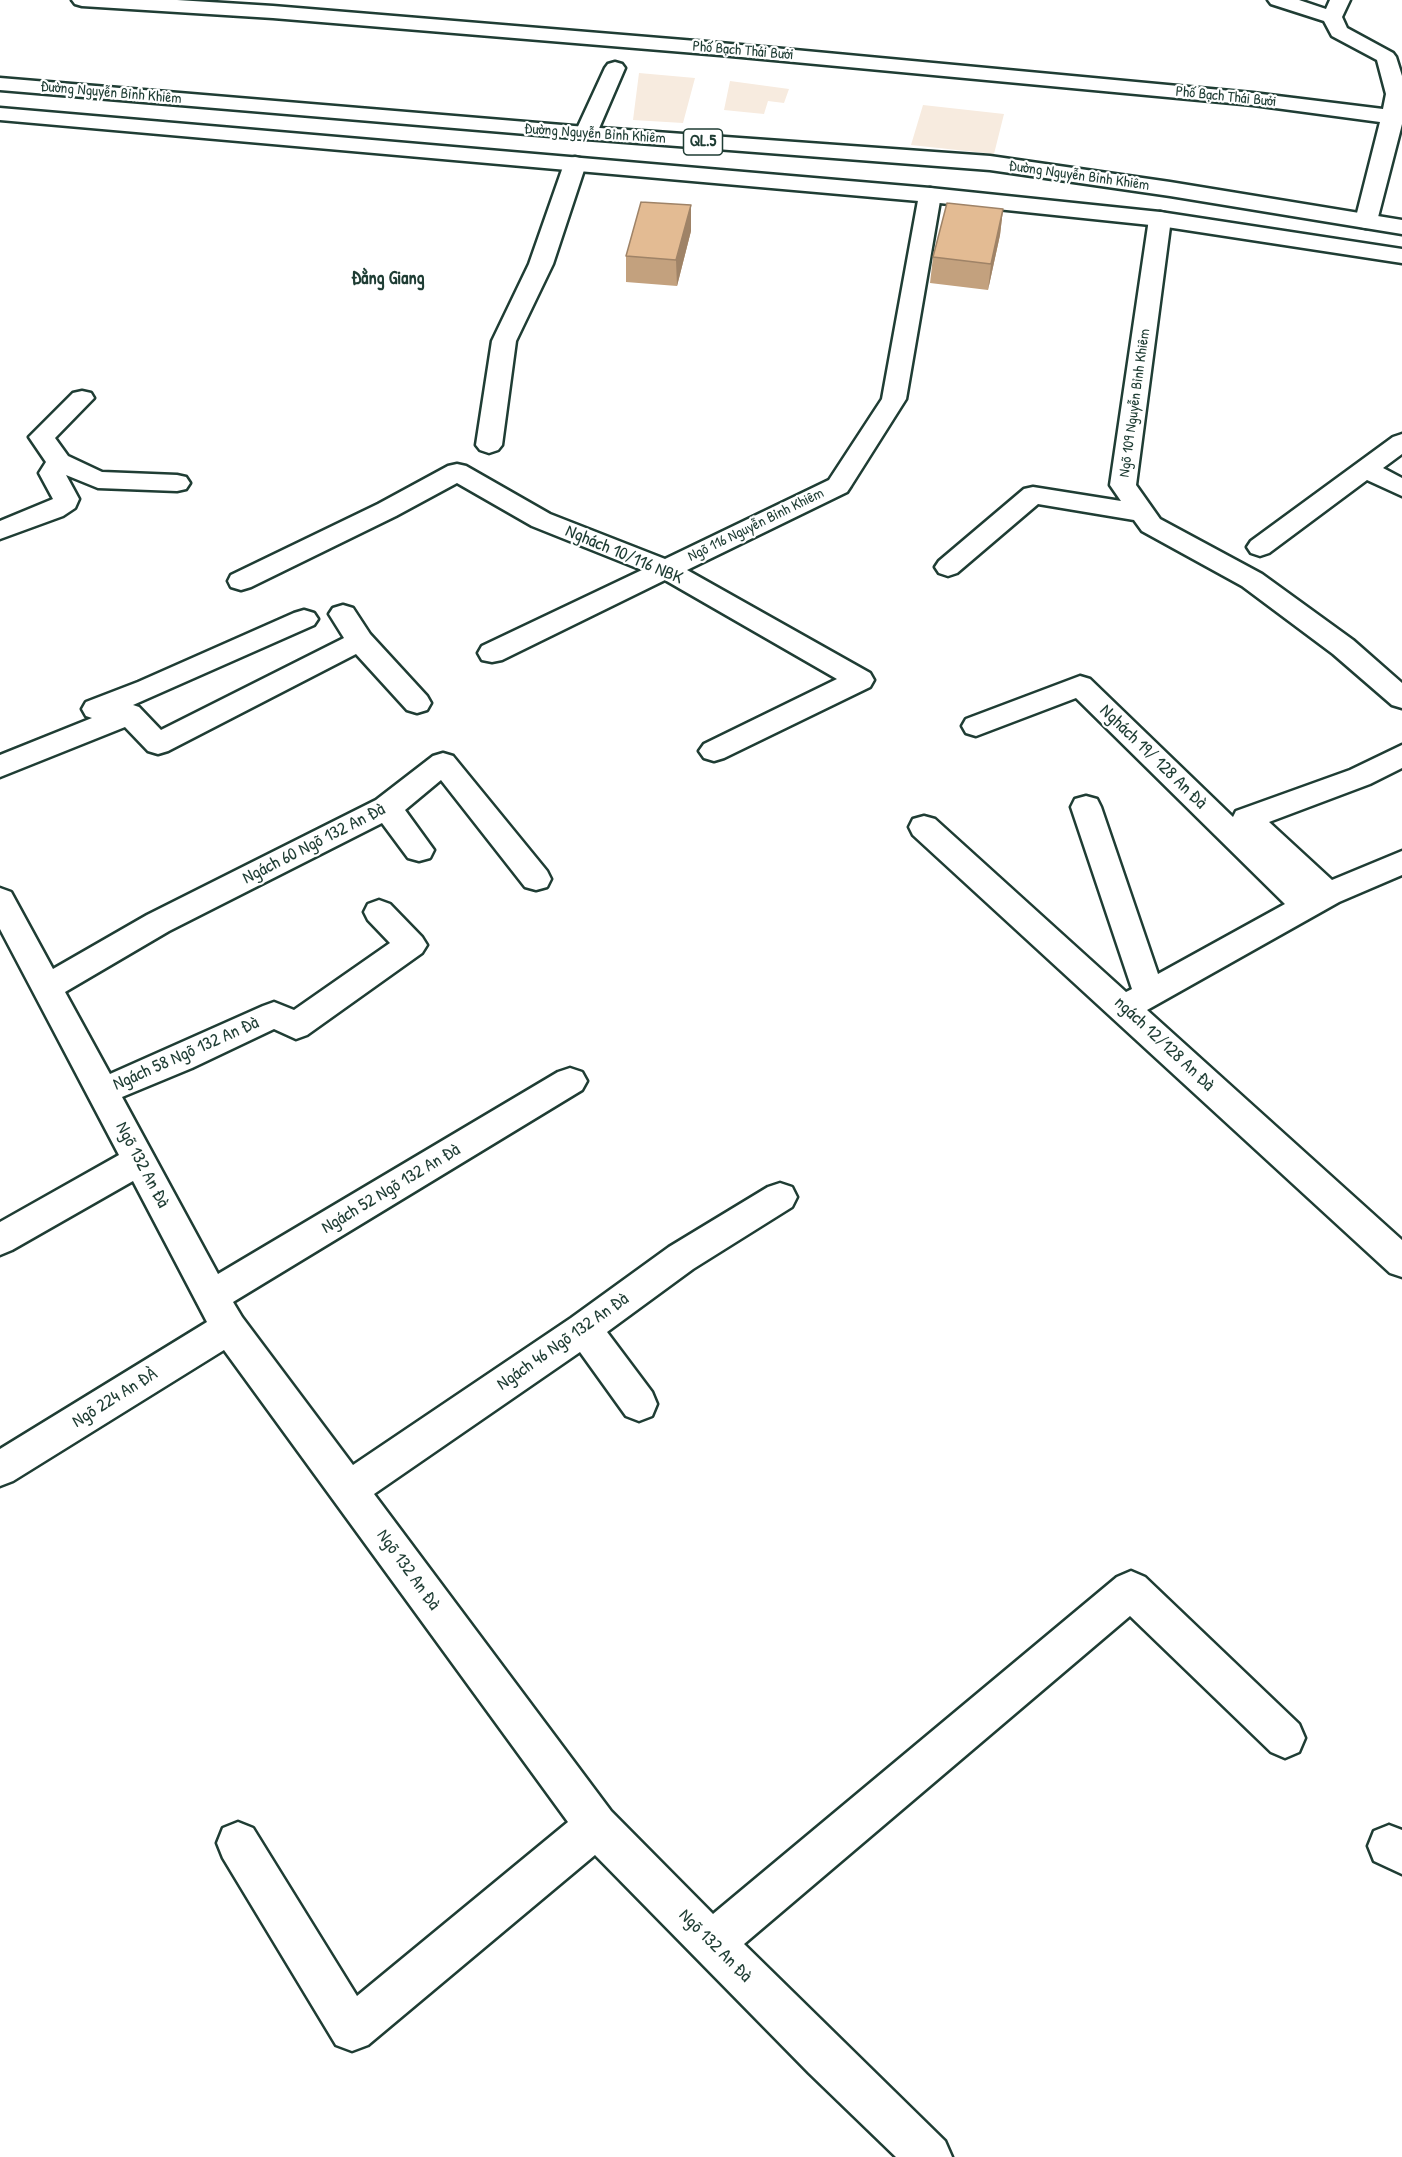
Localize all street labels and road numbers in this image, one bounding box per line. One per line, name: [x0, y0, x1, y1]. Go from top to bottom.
street label: Phố Bạch Thái Bưởi: [692, 38, 794, 64]
street label: Đường Nguyễn Bỉnh Khiêm: [40, 78, 182, 108]
street label: Phố Bạch Thái Bưởi: [1175, 83, 1277, 111]
street label: Đường Nguyễn Bỉnh Khiêm: [524, 120, 666, 148]
road number: QL.5: [684, 129, 722, 155]
street label: Đường Nguyễn Bỉnh Khiêm: [1008, 157, 1150, 195]
street label: Ngõ 109 Nguyễn Bỉnh Khiêm: [1116, 328, 1154, 478]
street label: Ngõ 116 Nguyễn Bỉnh Khiêm: [685, 484, 827, 566]
street label: Nghách 10/116 NBK: [562, 521, 686, 589]
street label: Nghách 19/ 128 An Đà: [1095, 700, 1211, 814]
street label: Ngách 60 Ngõ 132 An Đà: [239, 799, 389, 889]
street label: ngách 12/128 An Đà: [1109, 992, 1219, 1096]
street label: Ngách 58 Ngõ 132 An Đà: [110, 1012, 262, 1096]
street label: Ngõ 132 An Đà: [110, 1118, 174, 1212]
street label: Ngách 52 Ngõ 132 An Đà: [318, 1139, 464, 1239]
street label: Ngách 46 Ngõ 132 An Đà: [493, 1289, 633, 1395]
street label: Ngõ 224 An ĐÀ: [68, 1363, 162, 1433]
street label: Ngõ 132 An Đà: [372, 1526, 444, 1614]
street label: Ngõ 132 An Đà: [674, 1905, 756, 1987]

